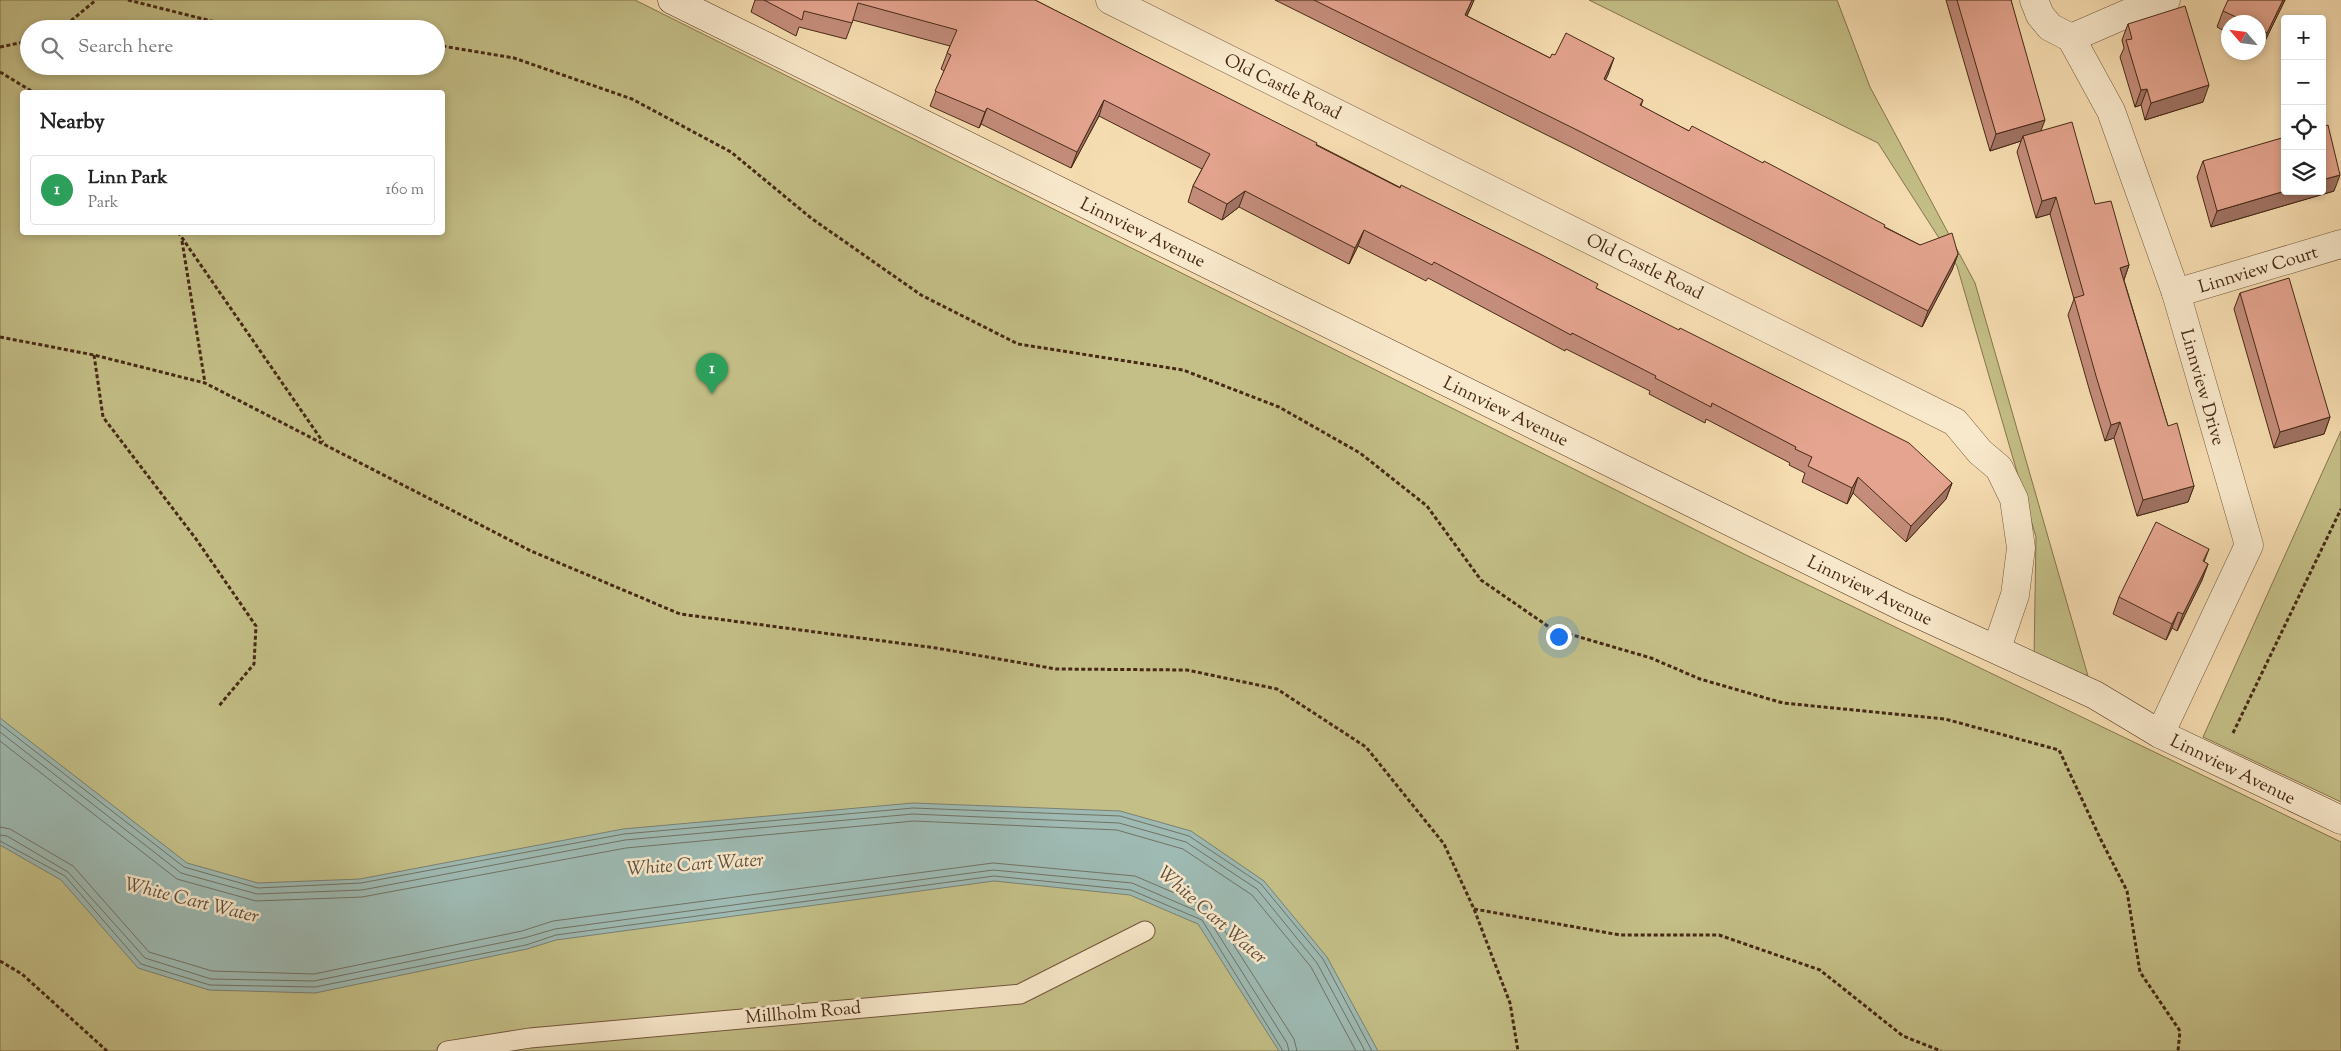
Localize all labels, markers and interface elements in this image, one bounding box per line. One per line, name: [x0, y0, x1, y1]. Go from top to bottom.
north arrow: [2221, 15, 2266, 60]
map controls: [2281, 15, 2326, 195]
button: +: [2281, 15, 2326, 60]
search box: [20, 20, 445, 75]
icon: search: [38, 34, 66, 62]
text: Search here: [78, 34, 173, 61]
street label: Old Castle Road: [1219, 48, 1345, 127]
button: −: [2281, 60, 2326, 105]
button: locate: [2281, 105, 2326, 150]
text: Nearby: [40, 108, 105, 138]
button: layers: [2281, 150, 2326, 195]
text: Linn Park: [88, 165, 168, 192]
text: 1: [54, 179, 60, 202]
text: 160 m: [386, 179, 424, 202]
text: Park: [88, 192, 119, 215]
street label: Linnview Avenue: [1075, 192, 1209, 275]
street label: Old Castle Road: [1581, 228, 1707, 307]
street label: Linnview Court: [2196, 240, 2322, 301]
street label: Linnview Drive: [2172, 326, 2230, 449]
pin: 1: [696, 353, 728, 394]
street label: Linnview Avenue: [1438, 371, 1572, 454]
street label: Linnview Avenue: [1802, 550, 1936, 633]
your location: [1546, 624, 1572, 650]
street label: Linnview Avenue: [2165, 729, 2299, 812]
water label: White Cart Water: [626, 847, 765, 884]
water label: White Cart Water: [1151, 861, 1272, 971]
water label: White Cart Water: [122, 872, 262, 931]
street label: Millholm Road: [744, 996, 862, 1032]

